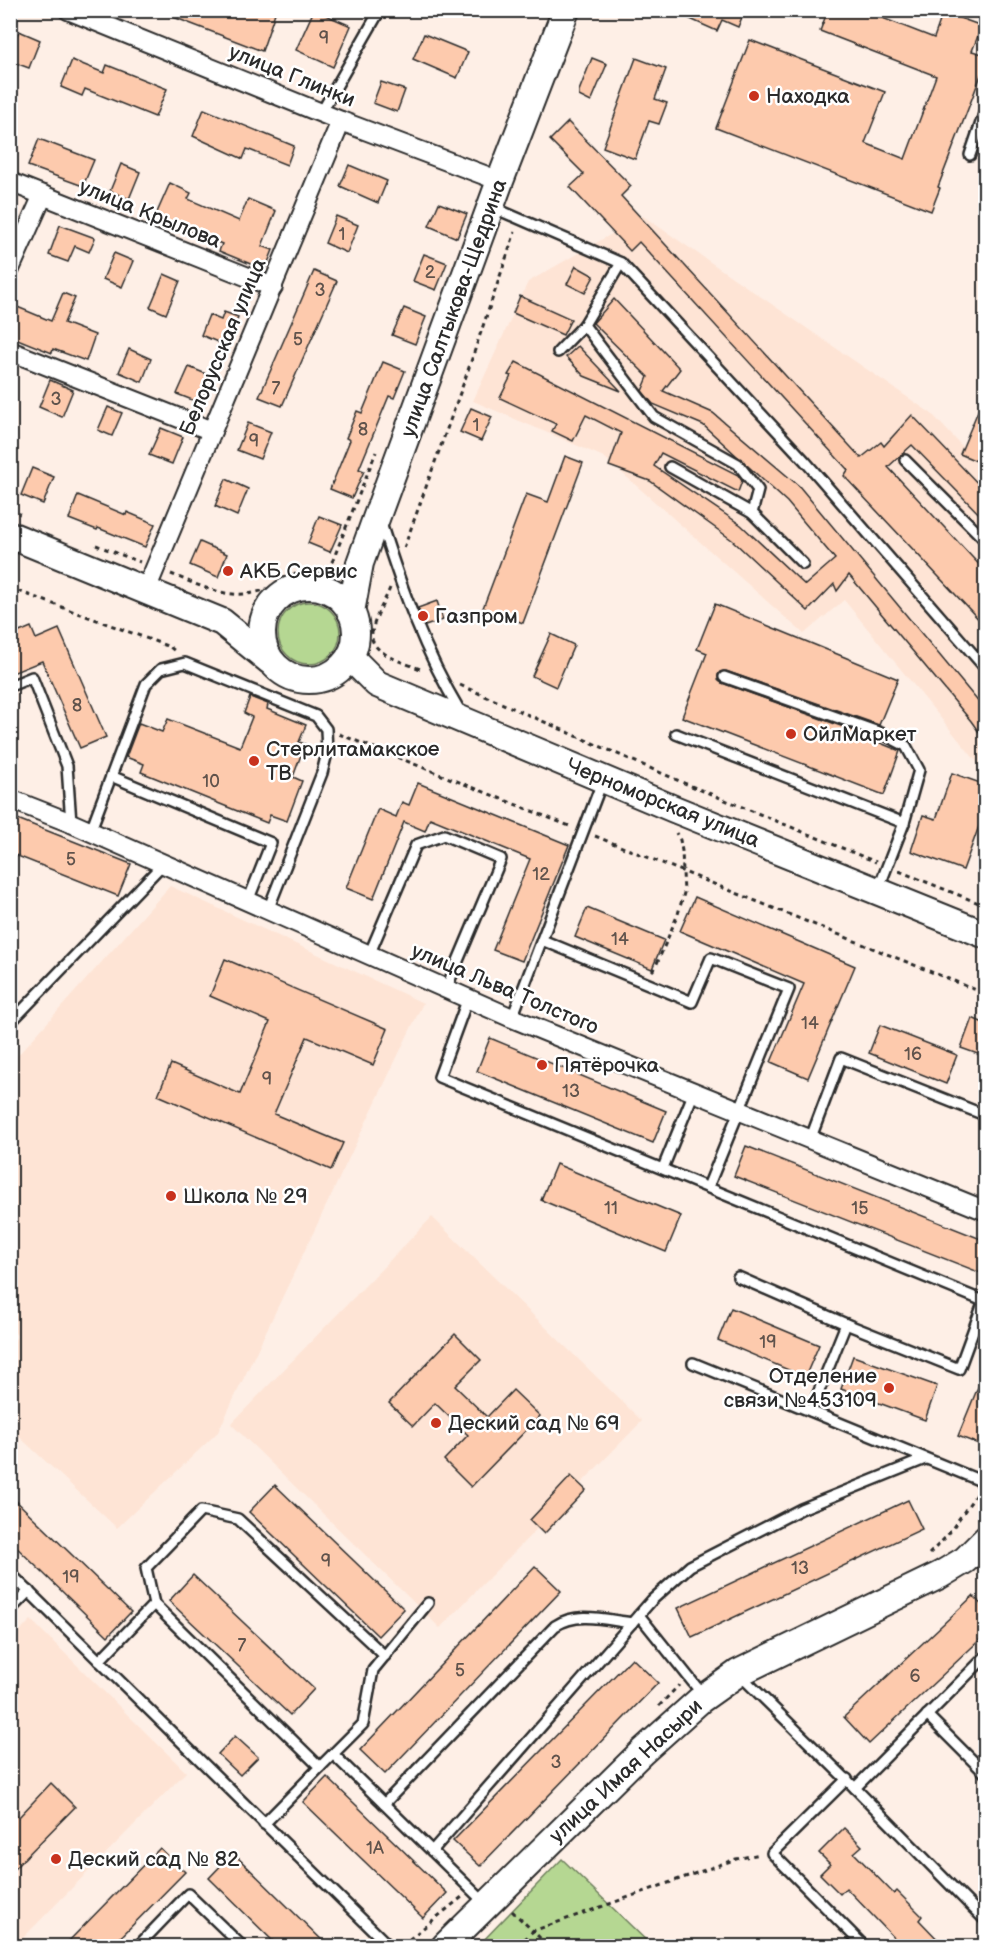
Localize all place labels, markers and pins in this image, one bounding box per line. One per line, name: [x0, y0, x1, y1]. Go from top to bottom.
place label: Находка: [766, 84, 850, 109]
marker: Находка: [747, 89, 761, 103]
place label: АКБ Сервис: [239, 559, 357, 584]
marker: АКБ Сервис: [221, 564, 235, 578]
place label: Газпром: [435, 604, 518, 629]
marker: Газпром: [416, 609, 430, 623]
place label: ОйлМаркет: [803, 722, 917, 747]
marker: ОйлМаркет: [784, 727, 798, 741]
place label: Стерлитамакское ТВ: [266, 737, 440, 786]
marker: Стерлитамакское ТВ: [247, 754, 261, 768]
place label: Пятёрочка: [554, 1053, 660, 1078]
marker: Пятёрочка: [535, 1058, 549, 1072]
place label: Школа № 29: [183, 1184, 308, 1209]
marker: Школа № 29: [164, 1189, 178, 1203]
place label: Отделение связи №453109: [724, 1364, 877, 1413]
marker: Отделение связи №453109: [882, 1381, 896, 1395]
place label: Деский сад № 69: [448, 1411, 620, 1436]
marker: Деский сад № 69: [429, 1416, 443, 1430]
place label: Деский сад № 82: [68, 1847, 240, 1872]
marker: Деский сад № 82: [49, 1852, 63, 1866]

